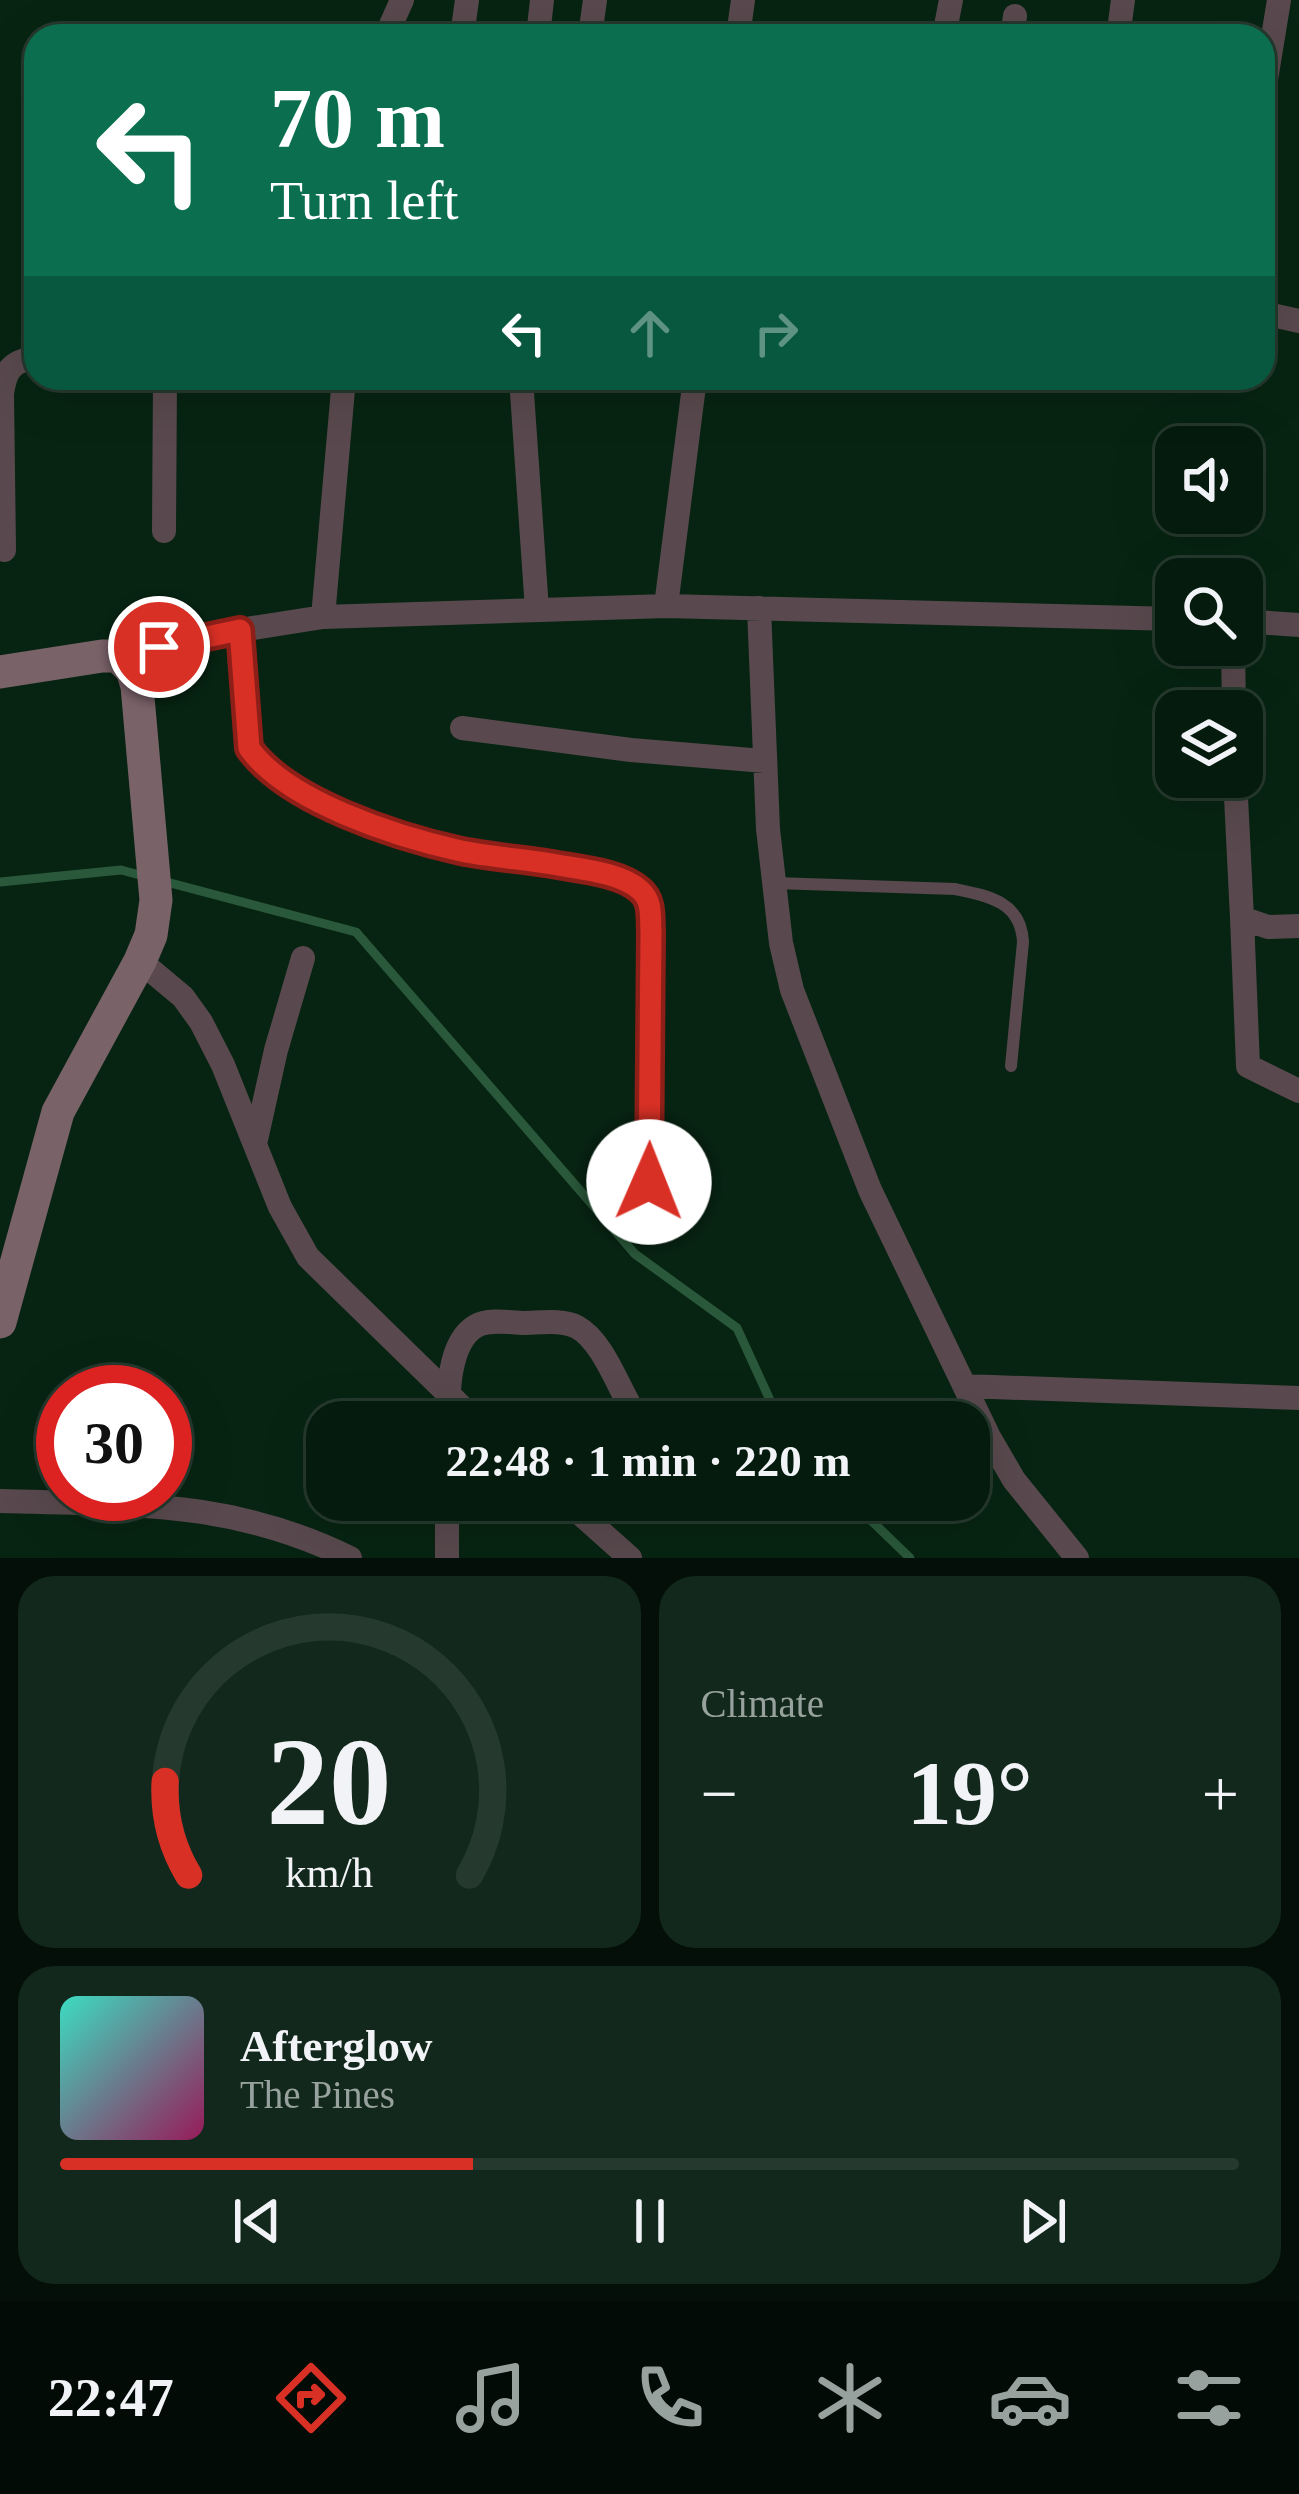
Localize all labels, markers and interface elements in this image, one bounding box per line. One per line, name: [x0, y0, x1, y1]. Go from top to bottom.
icon: left: [72, 72, 228, 228]
text: 70 m: [270, 72, 445, 165]
text: Turn left: [270, 171, 459, 231]
icon: left: [491, 300, 557, 366]
icon: ahead: [617, 300, 683, 366]
icon: right: [743, 300, 809, 366]
map controls: [1155, 426, 1263, 798]
button: sound: [1155, 426, 1263, 534]
button: search: [1155, 558, 1263, 666]
pin: [108, 596, 210, 698]
icon: arrive: [126, 614, 192, 680]
button: layers: [1155, 690, 1263, 798]
position arrow: [586, 1119, 712, 1245]
speed limit sign: 30: [36, 1365, 192, 1521]
text: 22:48 · 1 min · 220 m: [446, 1436, 851, 1486]
text: Climate: [701, 1682, 824, 1725]
text: 20: [267, 1713, 392, 1851]
text: 19°: [907, 1744, 1033, 1843]
text: −: [701, 1757, 738, 1830]
text: +: [1202, 1757, 1239, 1830]
text: km/h: [285, 1849, 373, 1896]
text: Afterglow: [240, 2021, 432, 2071]
text: The Pines: [240, 2073, 395, 2116]
icon: previous: [224, 2188, 290, 2254]
icon: pause: [617, 2188, 683, 2254]
icon: next: [1010, 2188, 1076, 2254]
icon: directions: [269, 2356, 353, 2440]
icon: music: [449, 2356, 533, 2440]
icon: phone: [628, 2356, 712, 2440]
icon: climate: [808, 2356, 892, 2440]
icon: car: [988, 2356, 1072, 2440]
icon: filters: [1167, 2356, 1251, 2440]
text: 22:47: [48, 2368, 174, 2428]

